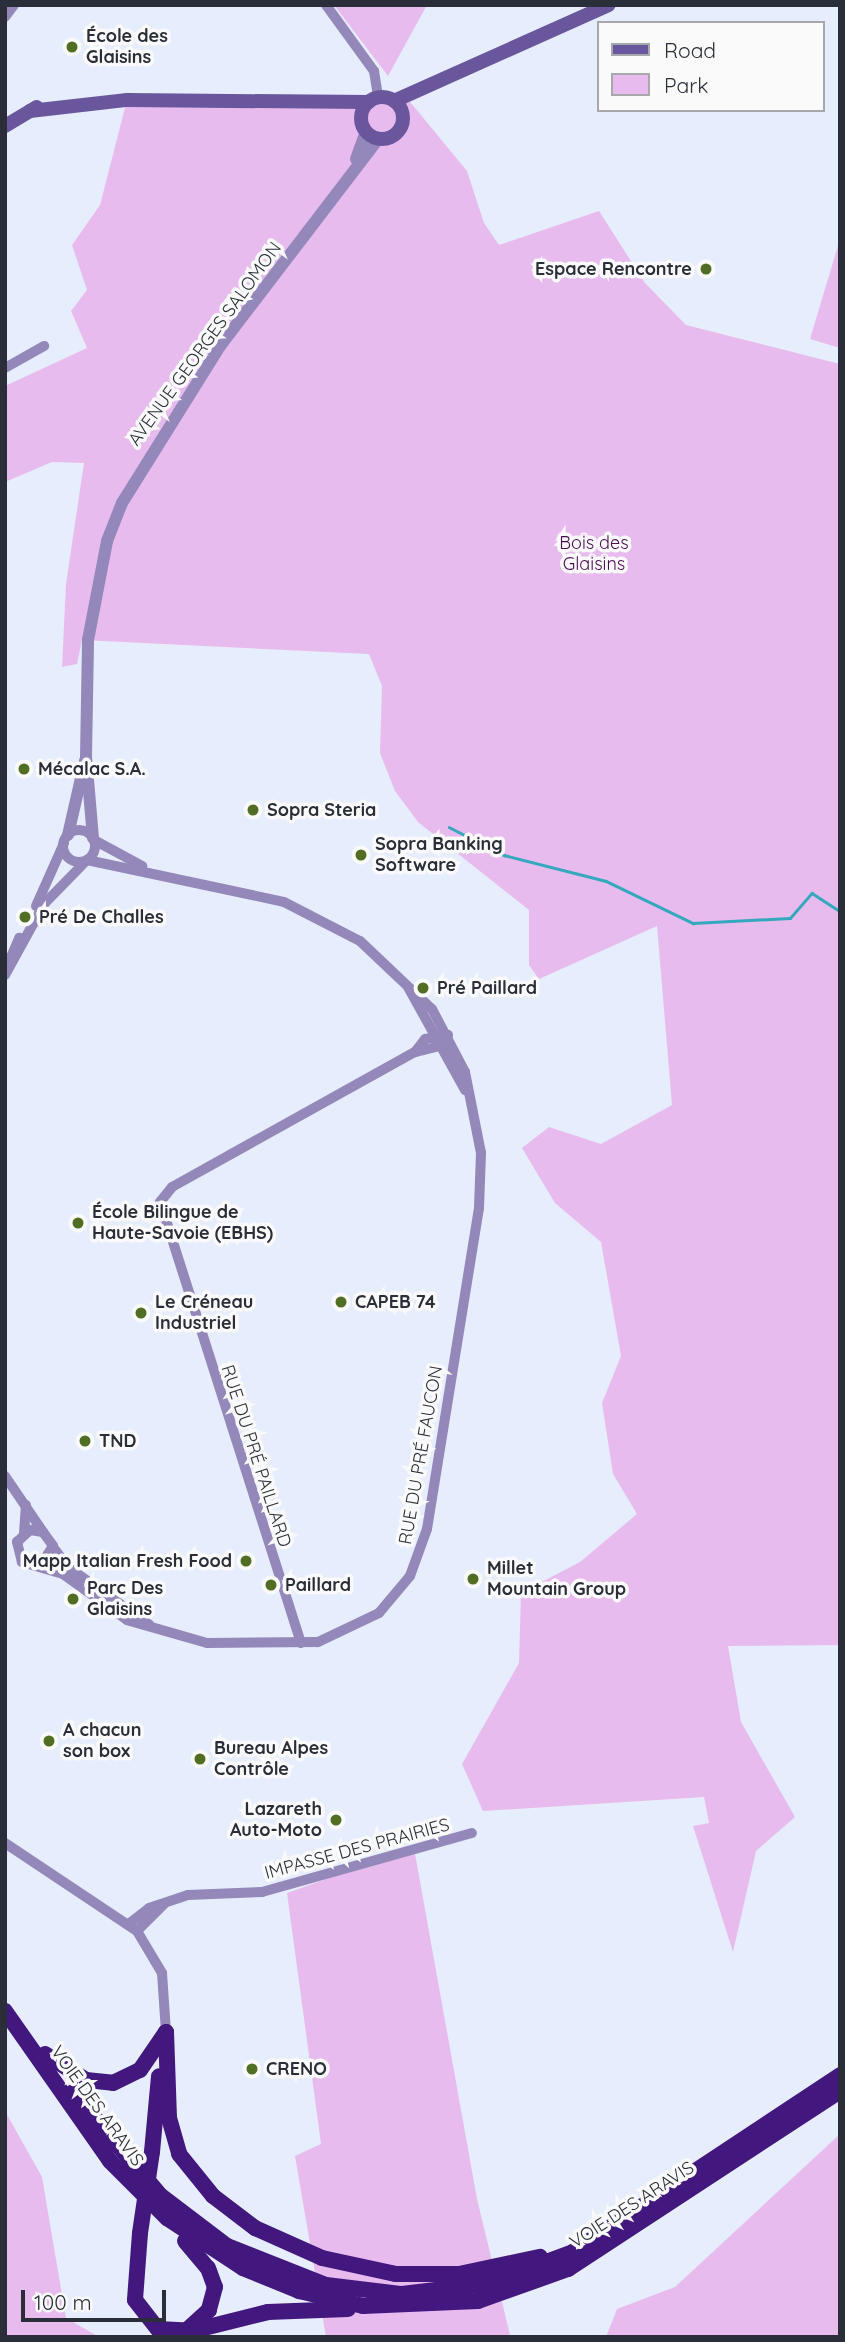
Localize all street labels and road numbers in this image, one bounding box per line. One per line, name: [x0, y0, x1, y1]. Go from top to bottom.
street label: AVENUE GEORGES SALOMON: [124, 238, 286, 450]
street label: RUE DU PRÉ PAILLARD: [216, 1362, 296, 1550]
street label: RUE DU PRÉ FAUCON: [395, 1364, 447, 1546]
street label: IMPASSE DES PRAIRIES: [262, 1814, 452, 1884]
street label: VOIE DES ARAVIS: [46, 2042, 148, 2170]
street label: VOIE DES ARAVIS: [566, 2157, 698, 2253]

